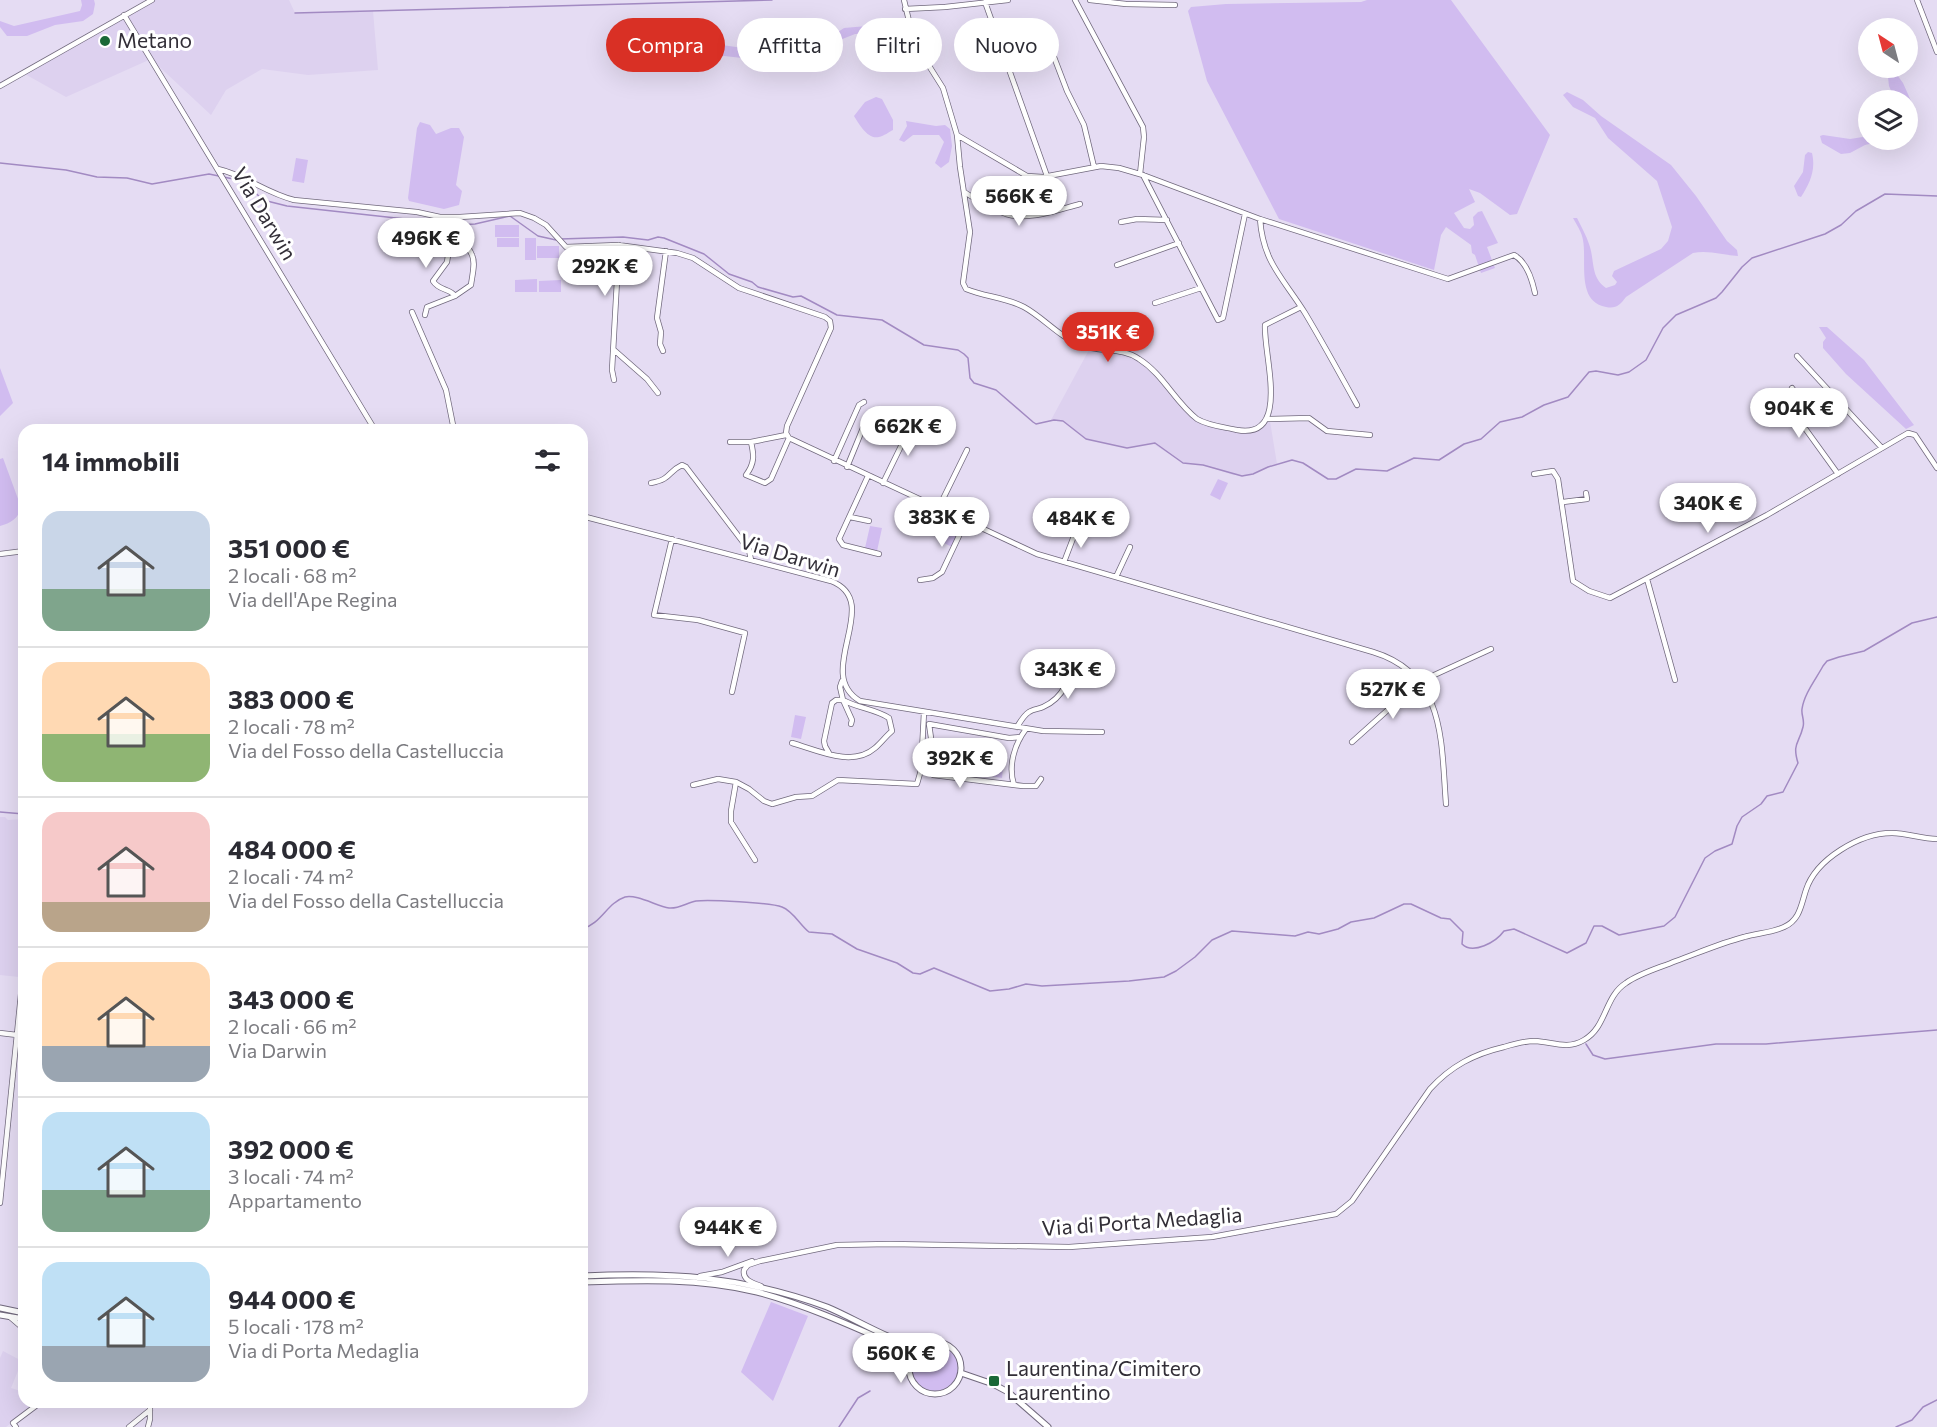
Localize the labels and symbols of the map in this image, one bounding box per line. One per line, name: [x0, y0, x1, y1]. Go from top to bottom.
north arrow: [1858, 18, 1918, 78]
place label: Metano: [117, 27, 192, 52]
marker: Metano: [98, 34, 112, 48]
street label: Via Darwin: [228, 162, 303, 264]
pin: 566K €: [970, 176, 1068, 227]
pin: 496K €: [377, 218, 475, 269]
pin: 292K €: [556, 246, 654, 297]
pin: 351K €: [1059, 312, 1157, 363]
pin: 904K €: [1750, 388, 1848, 439]
pin: 662K €: [859, 406, 957, 457]
pin: 340K €: [1659, 483, 1757, 534]
pin: 383K €: [893, 497, 991, 548]
pin: 484K €: [1032, 498, 1130, 549]
street label: Via Darwin: [737, 527, 844, 582]
pin: 343K €: [1019, 649, 1117, 700]
pin: 527K €: [1344, 669, 1442, 720]
pin: 392K €: [911, 738, 1009, 789]
street label: Via di Porta Medaglia: [1041, 1201, 1243, 1240]
pin: 944K €: [679, 1207, 777, 1258]
pin: 560K €: [852, 1333, 950, 1384]
place label: Laurentina/Cimitero Laurentino: [1006, 1355, 1201, 1404]
marker: Laurentina/Cimitero Laurentino: [987, 1374, 1001, 1388]

